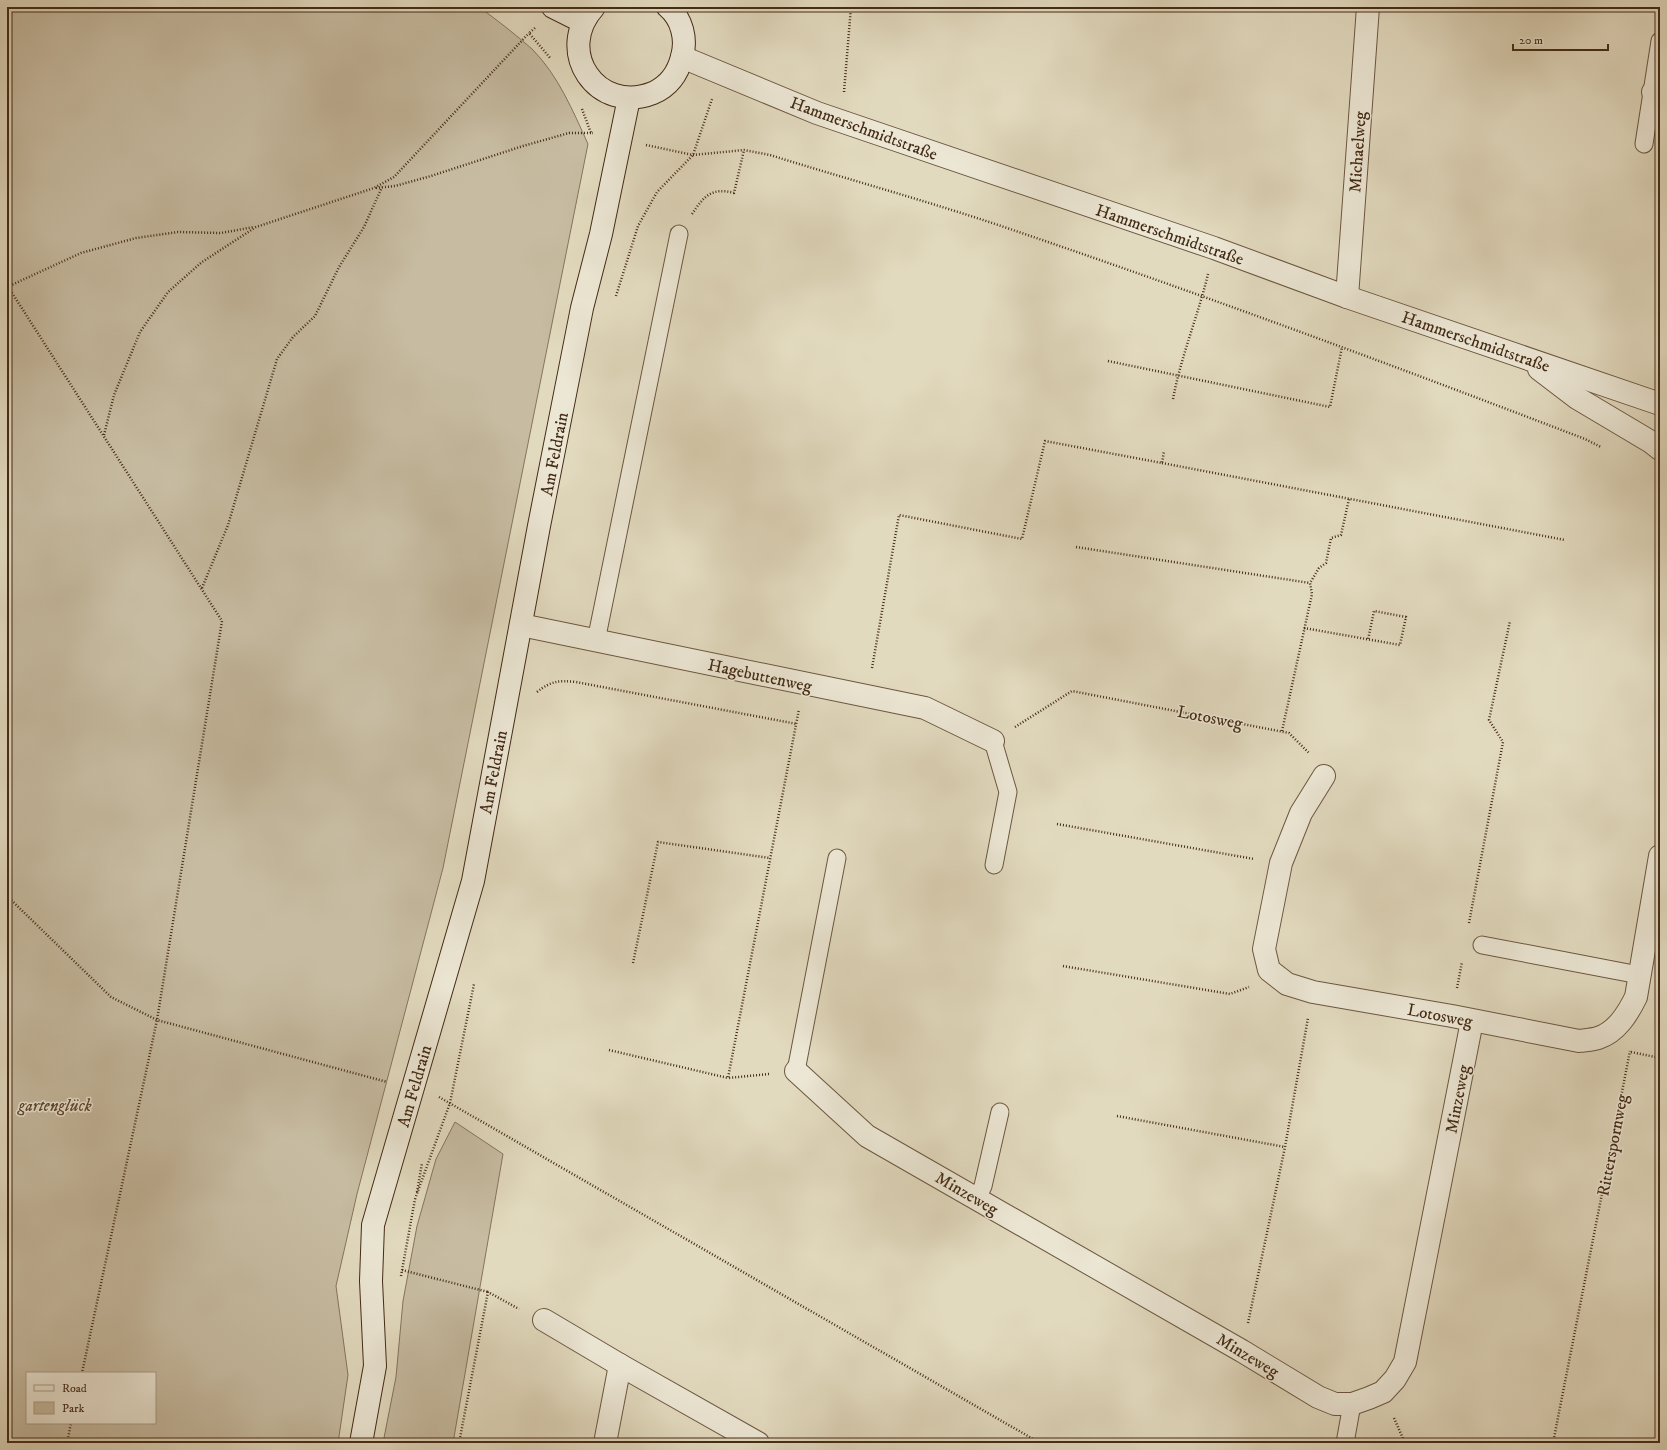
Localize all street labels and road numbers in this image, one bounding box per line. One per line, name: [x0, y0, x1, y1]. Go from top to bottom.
street label: Hammerschmidtstraße: [787, 92, 940, 166]
street label: Michaelweg: [1344, 110, 1372, 194]
street label: Hammerschmidtstraße: [1093, 199, 1247, 271]
street label: Hammerschmidtstraße: [1399, 306, 1553, 378]
street label: Am Feldrain: [536, 410, 574, 498]
street label: Hagebuttenweg: [706, 654, 815, 698]
street label: Lotosweg: [1175, 701, 1245, 735]
street label: Am Feldrain: [475, 728, 513, 816]
street label: Lotosweg: [1405, 999, 1475, 1033]
street label: Am Feldrain: [393, 1042, 437, 1130]
street label: Minzeweg: [1441, 1062, 1476, 1135]
street label: Ritterspornweg: [1592, 1092, 1634, 1198]
street label: Minzeweg: [931, 1167, 1003, 1221]
street label: Minzeweg: [1212, 1329, 1283, 1384]

